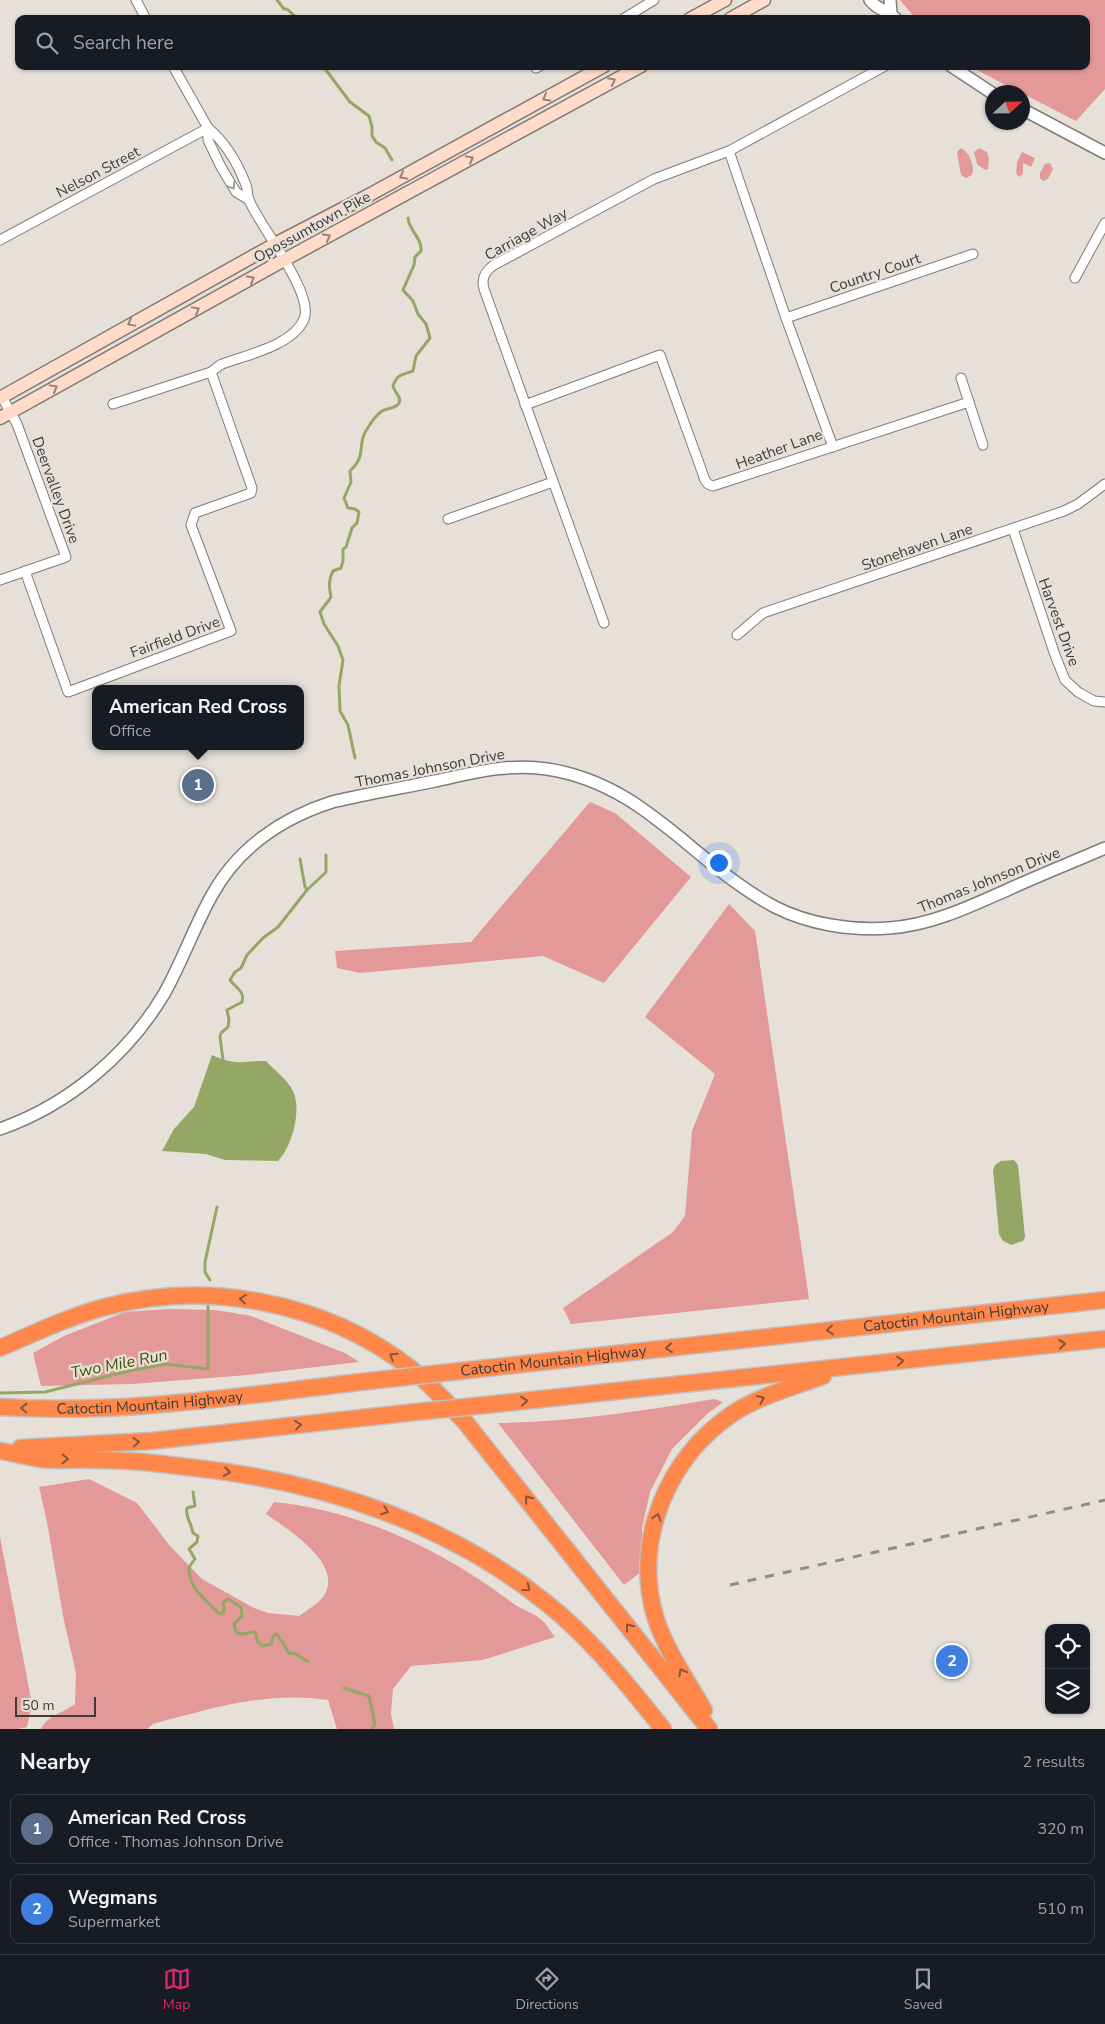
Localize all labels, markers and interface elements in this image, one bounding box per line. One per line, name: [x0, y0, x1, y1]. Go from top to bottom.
search box: [15, 15, 1090, 70]
icon: search: [33, 29, 61, 57]
text: Search here: [73, 30, 174, 56]
one-way arrow: [607, 78, 616, 88]
north arrow: [985, 85, 1030, 130]
one-way arrow: [542, 92, 551, 102]
street label: Nelson Street: [53, 141, 144, 202]
one-way arrow: [464, 156, 473, 166]
one-way arrow: [399, 170, 408, 180]
one-way arrow: [226, 180, 236, 189]
street label: Opossumtown Pike: [250, 187, 374, 267]
street label: Carriage Way: [481, 203, 571, 265]
one-way arrow: [322, 234, 331, 244]
street label: Country Court: [827, 248, 924, 298]
one-way arrow: [246, 275, 255, 285]
one-way arrow: [191, 306, 200, 316]
one-way arrow: [127, 317, 136, 327]
one-way arrow: [49, 385, 58, 395]
street label: Heather Lane: [733, 424, 825, 474]
street label: Deervalley Drive: [27, 434, 85, 546]
street label: Stonehaven Lane: [859, 519, 975, 575]
street label: Harvest Drive: [1034, 575, 1084, 669]
street label: Fairfield Drive: [127, 612, 223, 662]
popup: [92, 685, 304, 750]
text: American Red Cross: [109, 694, 287, 720]
text: Office: [109, 720, 151, 742]
street label: Thomas Johnson Drive: [354, 744, 506, 792]
pin: 1: [182, 766, 214, 804]
street label: Thomas Johnson Drive: [915, 842, 1063, 918]
your location: [706, 850, 732, 876]
one-way arrow: [238, 1294, 246, 1305]
street label: Catoctin Mountain Highway: [862, 1296, 1050, 1337]
one-way arrow: [826, 1324, 834, 1335]
one-way arrow: [1058, 1339, 1066, 1350]
street label: Catoctin Mountain Highway: [459, 1341, 648, 1381]
one-way arrow: [665, 1342, 673, 1353]
water label: Two Mile Run: [69, 1344, 169, 1384]
one-way arrow: [389, 1353, 399, 1362]
one-way arrow: [897, 1356, 905, 1367]
street label: Catoctin Mountain Highway: [56, 1386, 244, 1419]
one-way arrow: [756, 1395, 765, 1406]
one-way arrow: [521, 1396, 529, 1407]
one-way arrow: [20, 1403, 28, 1414]
one-way arrow: [294, 1420, 302, 1431]
one-way arrow: [132, 1437, 140, 1448]
one-way arrow: [62, 1454, 70, 1464]
one-way arrow: [223, 1466, 232, 1476]
one-way arrow: [525, 1496, 534, 1505]
one-way arrow: [380, 1505, 388, 1515]
one-way arrow: [651, 1513, 661, 1521]
one-way arrow: [521, 1583, 530, 1591]
one-way arrow: [626, 1624, 634, 1633]
map controls: [1045, 1624, 1090, 1714]
button: locate: [1045, 1624, 1090, 1669]
pin: 2: [936, 1642, 968, 1680]
one-way arrow: [678, 1668, 688, 1677]
button: layers: [1045, 1669, 1090, 1714]
scale bar: [15, 1694, 96, 1717]
text: 50 m: [22, 1696, 54, 1715]
text: Nearby: [20, 1748, 90, 1776]
text: 2 results: [1023, 1751, 1085, 1773]
text: American Red Cross: [68, 1805, 246, 1831]
text: 1: [32, 1818, 42, 1840]
text: 320 m: [1037, 1818, 1084, 1840]
text: Office · Thomas Johnson Drive: [68, 1831, 284, 1853]
text: Wegmans: [68, 1885, 157, 1911]
text: 2: [32, 1898, 42, 1920]
text: 510 m: [1037, 1898, 1084, 1920]
text: Supermarket: [68, 1911, 160, 1933]
tab: Map: [163, 1965, 191, 2014]
tab: Directions: [516, 1965, 579, 2014]
tab: Saved: [904, 1965, 942, 2014]

